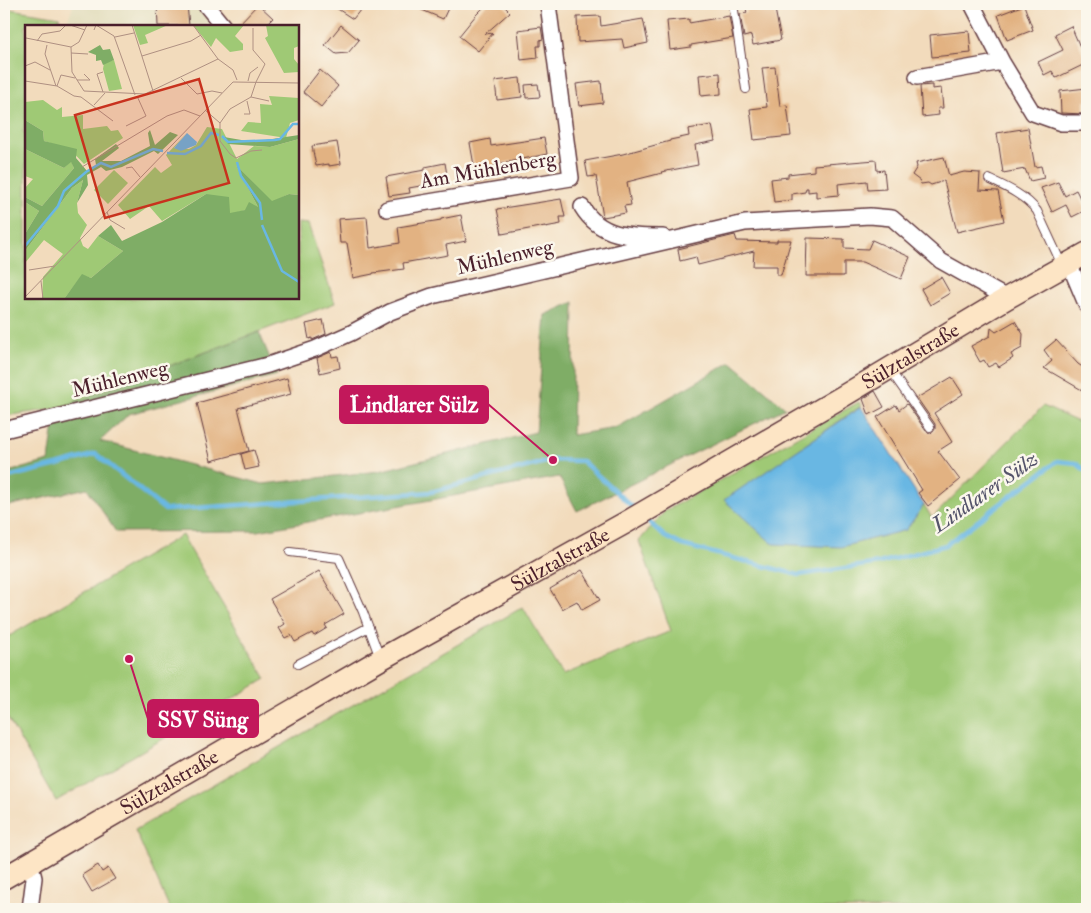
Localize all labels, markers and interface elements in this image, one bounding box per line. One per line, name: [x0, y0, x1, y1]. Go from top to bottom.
inset map: [25, 25, 299, 299]
street label: Am Mühlenberg: [417, 145, 559, 195]
street label: Mühlenweg: [454, 233, 557, 281]
street label: Sülztalstraße: [856, 316, 964, 396]
street label: Mühlenweg: [69, 354, 172, 404]
callout: Lindlarer Sülz: [340, 386, 488, 423]
text: Lindlarer Sülz: [350, 391, 479, 419]
water label: Lindlarer Sülz: [925, 445, 1044, 540]
street label: Sülztalstraße: [506, 521, 615, 598]
callout: SSV Süng: [148, 700, 258, 737]
text: SSV Süng: [158, 706, 249, 735]
street label: Sülztalstraße: [115, 743, 223, 821]

